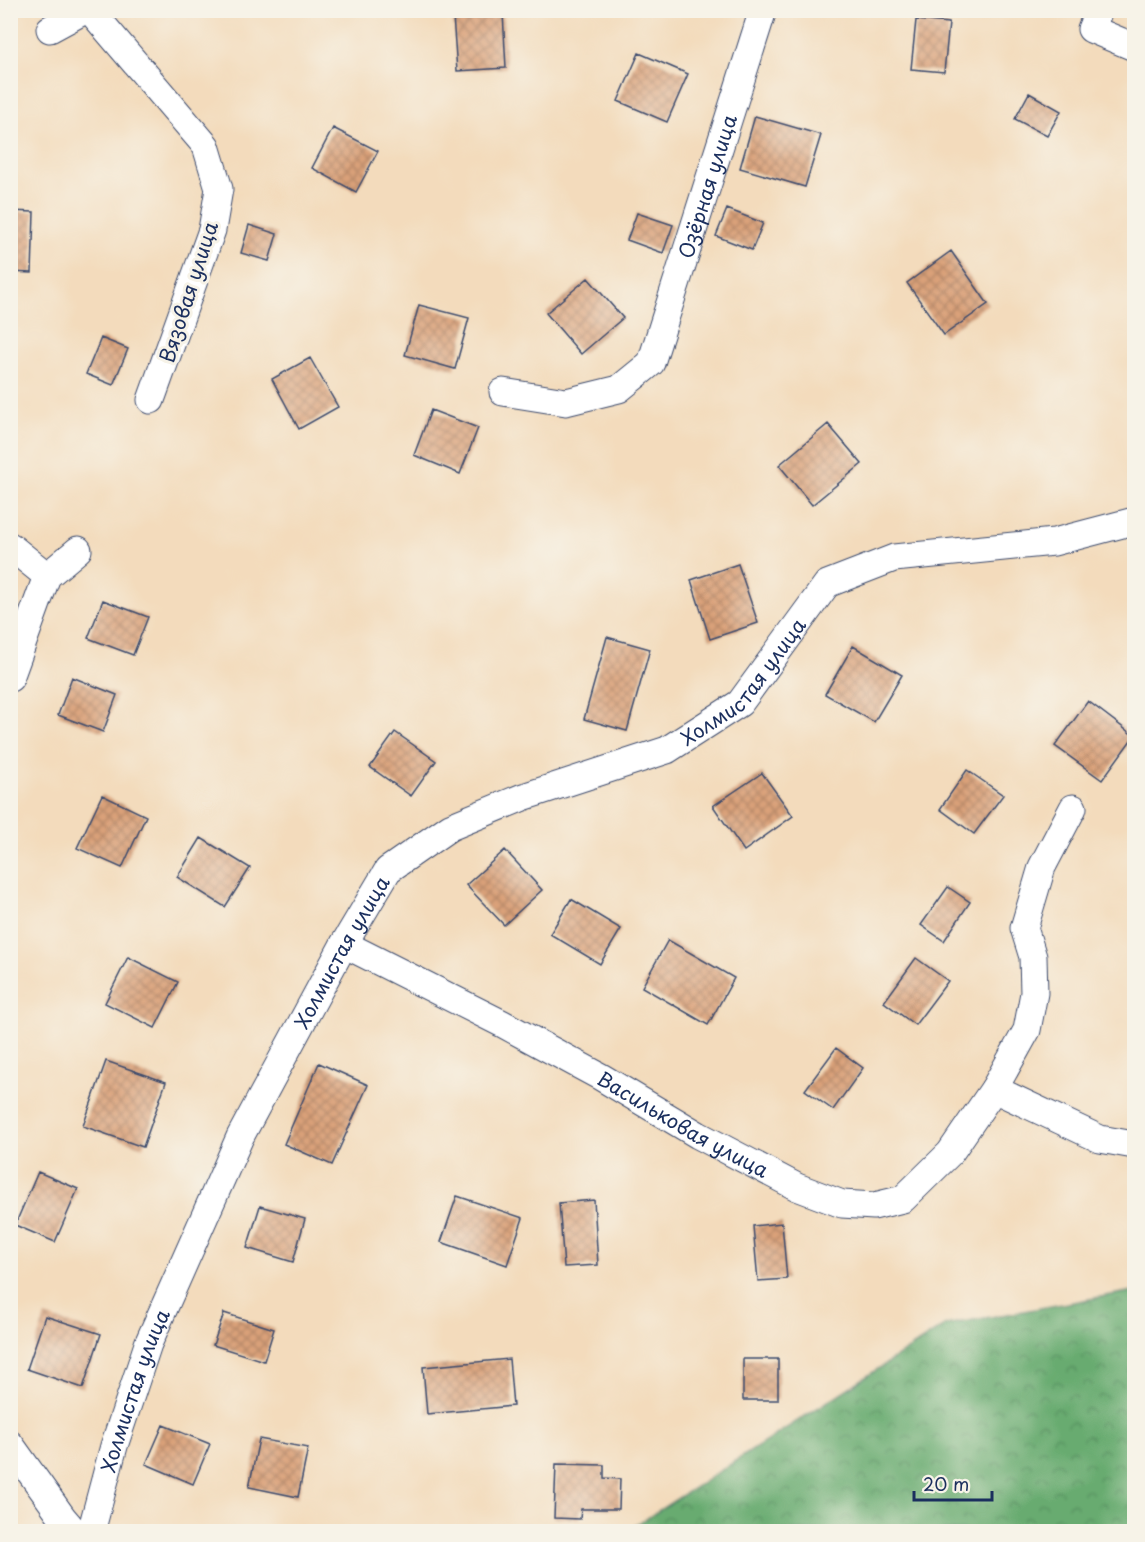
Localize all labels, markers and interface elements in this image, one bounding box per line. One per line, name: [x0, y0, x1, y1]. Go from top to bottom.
street label: Озёрная улица: [670, 110, 744, 262]
street label: Вязовая улица: [151, 217, 225, 366]
street label: Холмистая улица: [674, 611, 813, 753]
street label: Холмистая улица: [286, 870, 397, 1034]
street label: Васильковая улица: [592, 1063, 774, 1185]
street label: Холмистая улица: [93, 1304, 177, 1476]
scale bar: [914, 1464, 992, 1502]
text: 20 m: [923, 1470, 969, 1497]

